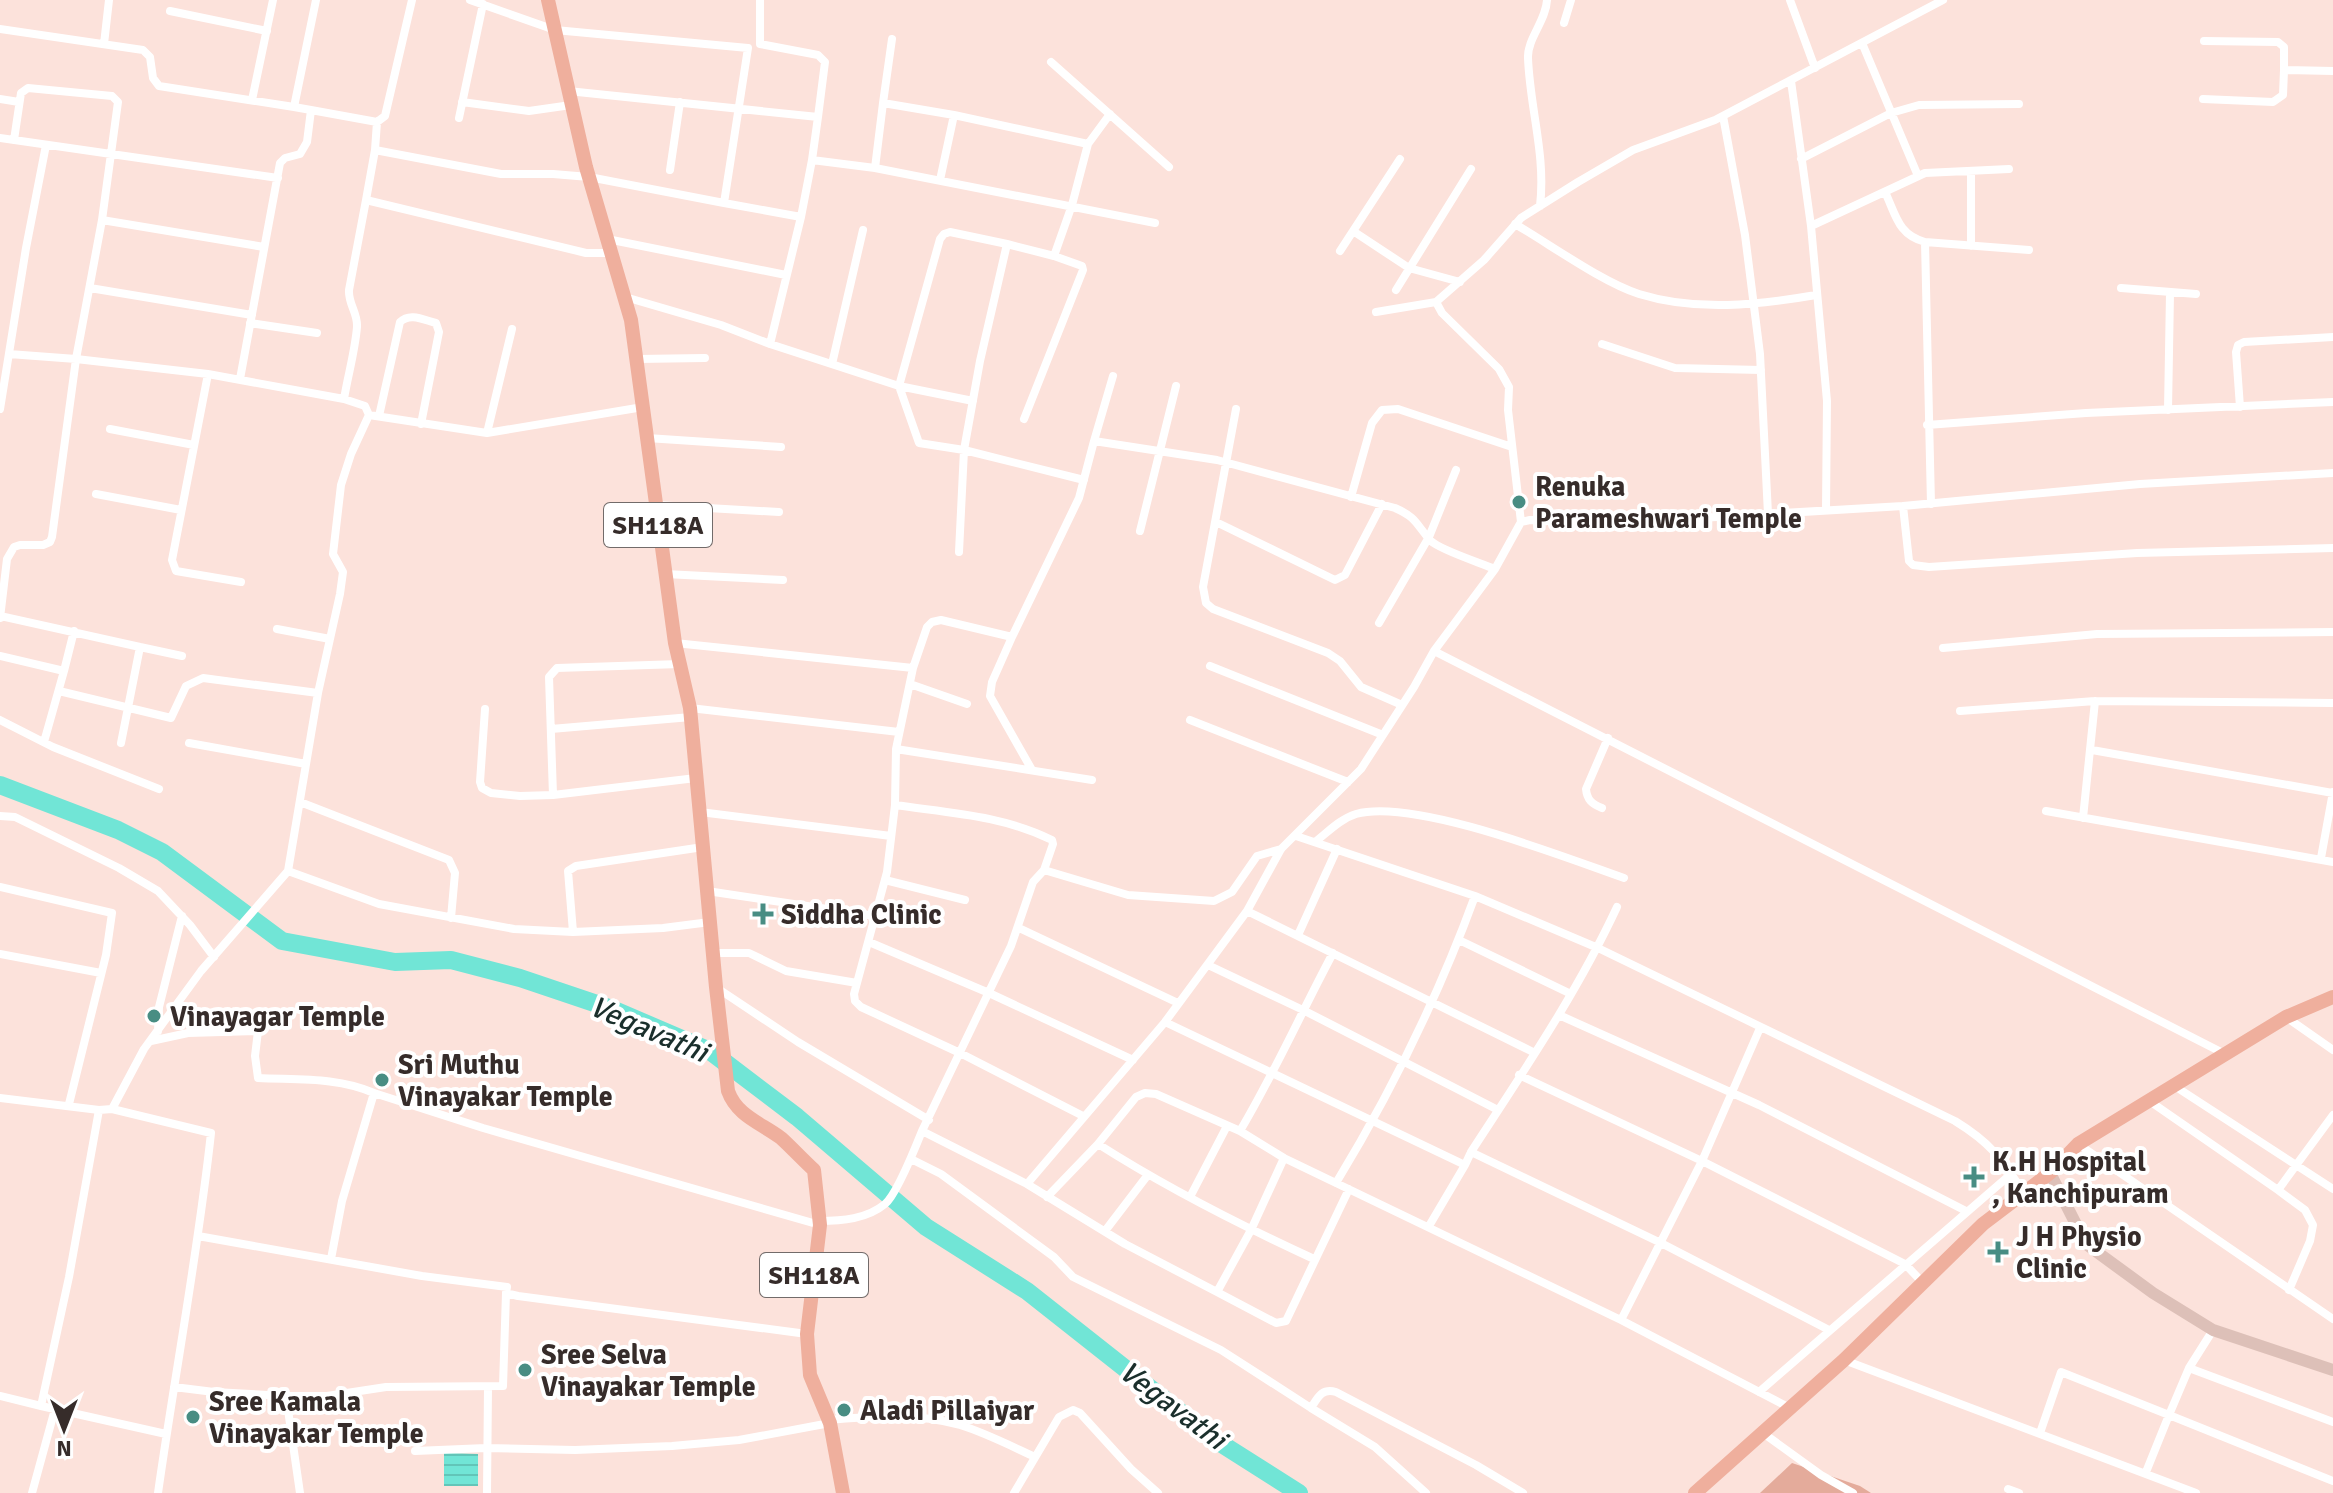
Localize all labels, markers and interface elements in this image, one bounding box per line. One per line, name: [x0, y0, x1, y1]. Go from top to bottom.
place label: Renuka Parameshwari Temple: [1535, 470, 1802, 536]
marker: Renuka Parameshwari Temple: [1510, 493, 1528, 511]
road number: SH118A: [604, 503, 712, 547]
place label: Siddha Clinic: [781, 898, 942, 932]
marker: Siddha Clinic: [752, 903, 774, 925]
water label: Vegavathi: [584, 988, 716, 1072]
place label: Vinayagar Temple: [170, 1000, 385, 1034]
marker: Vinayagar Temple: [145, 1007, 163, 1025]
place label: Sri Muthu Vinayakar Temple: [398, 1048, 613, 1114]
marker: Sri Muthu Vinayakar Temple: [373, 1071, 391, 1089]
place label: K.H Hospital , Kanchipuram: [1992, 1145, 2169, 1211]
marker: K.H Hospital , Kanchipuram: [1963, 1166, 1985, 1188]
place label: J H Physio Clinic: [2016, 1220, 2142, 1286]
marker: J H Physio Clinic: [1987, 1241, 2009, 1263]
road number: SH118A: [760, 1253, 868, 1297]
place label: Sree Selva Vinayakar Temple: [541, 1338, 756, 1404]
water label: Vegavathi: [1112, 1353, 1236, 1459]
marker: Sree Selva Vinayakar Temple: [516, 1361, 534, 1379]
place label: Sree Kamala Vinayakar Temple: [209, 1385, 424, 1451]
north arrow: [24, 1389, 104, 1469]
place label: Aladi Pillaiyar: [860, 1394, 1035, 1428]
marker: Aladi Pillaiyar: [835, 1401, 853, 1419]
marker: Sree Kamala Vinayakar Temple: [184, 1408, 202, 1426]
text: N: [56, 1435, 72, 1462]

